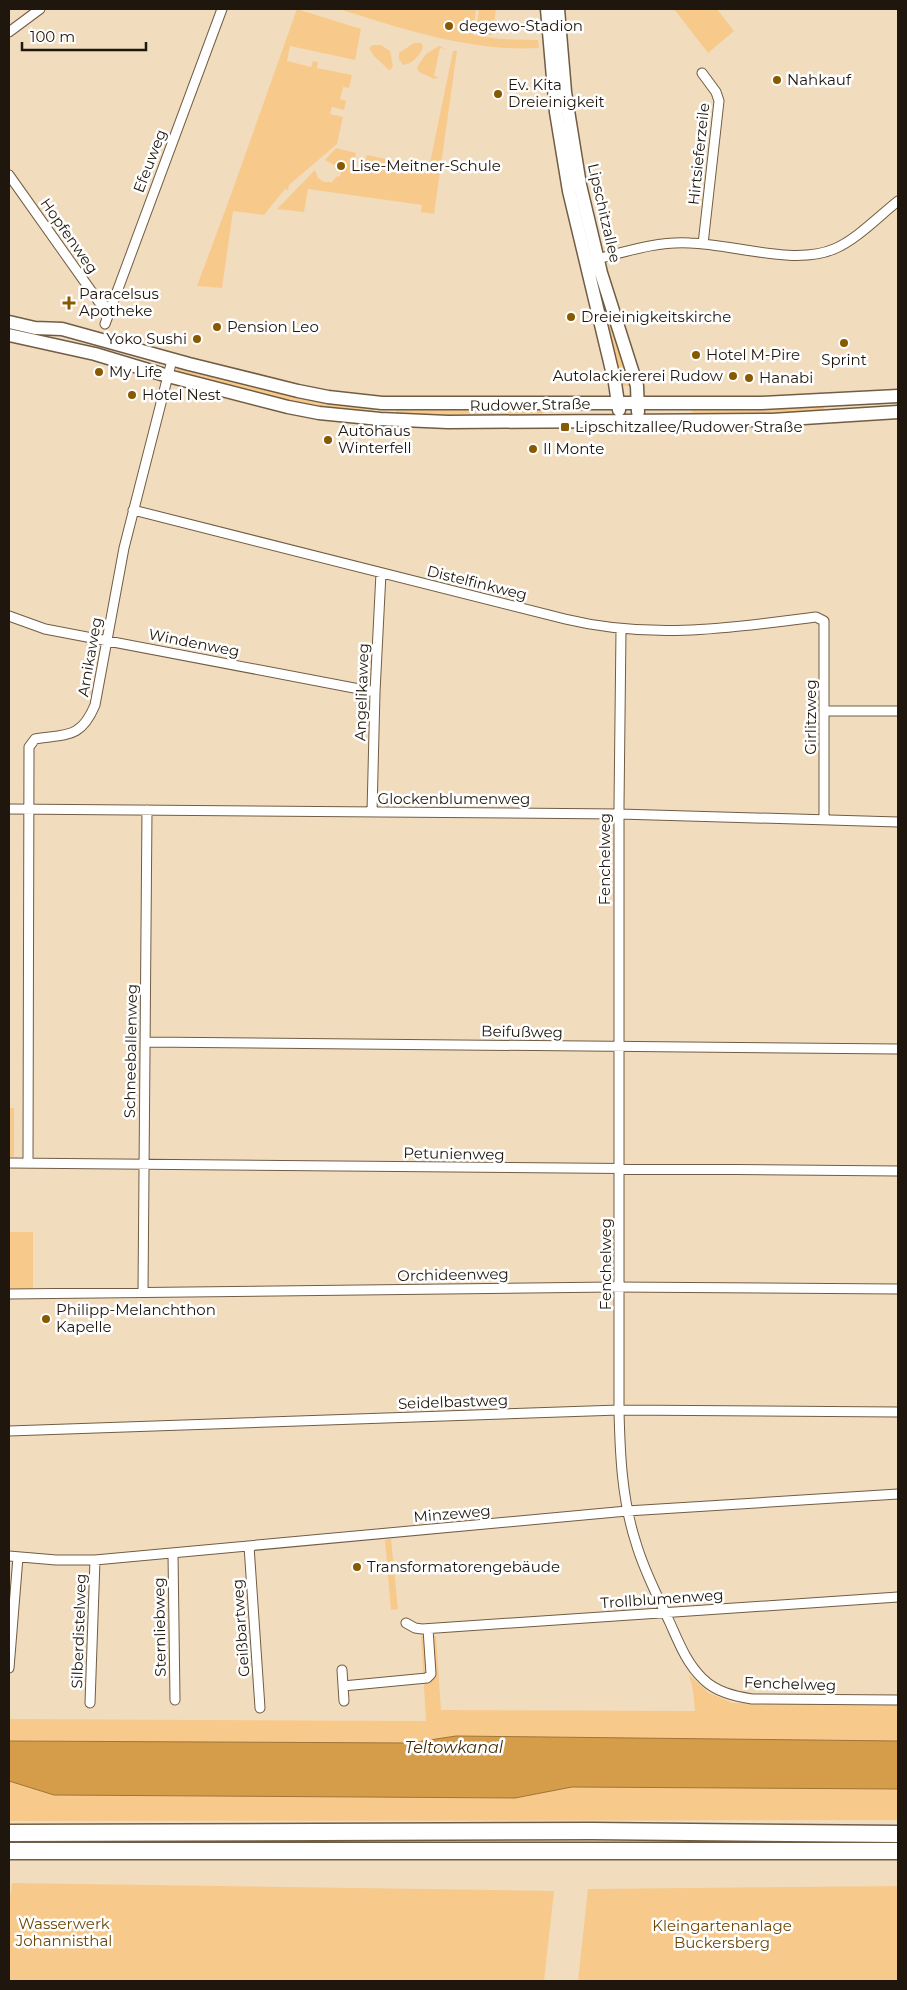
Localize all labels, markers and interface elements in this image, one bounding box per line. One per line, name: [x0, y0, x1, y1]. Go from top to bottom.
place label: degewo-Stadion: [459, 16, 583, 35]
scale bar: [22, 20, 146, 52]
marker: degewo-Stadion: [443, 20, 455, 32]
text: 100 m: [30, 27, 75, 46]
place label: Nahkauf: [787, 70, 852, 89]
marker: Nahkauf: [771, 74, 783, 86]
place label: Ev. Kita Dreieinigkeit: [508, 75, 605, 111]
marker: Ev. Kita Dreieinigkeit: [492, 88, 504, 100]
street label: Hirtsieferzeile: [684, 102, 713, 206]
street label: Efeuweg: [129, 126, 170, 195]
place label: Lise-Meitner-Schule: [351, 156, 501, 175]
marker: Lise-Meitner-Schule: [335, 160, 347, 172]
street label: Lipschitzallee: [584, 161, 625, 264]
street label: Hopfenweg: [36, 194, 102, 277]
place label: Paracelsus Apotheke: [79, 284, 159, 320]
marker: Paracelsus Apotheke: [63, 297, 75, 309]
place label: Dreieinigkeitskirche: [581, 307, 731, 326]
marker: Dreieinigkeitskirche: [565, 311, 577, 323]
place label: Pension Leo: [227, 317, 319, 336]
marker: Pension Leo: [211, 321, 223, 333]
place label: Yoko Sushi: [106, 329, 187, 348]
marker: Yoko Sushi: [191, 333, 203, 345]
marker: Sprint: [838, 337, 850, 349]
place label: Hotel M-Pire: [706, 345, 800, 364]
marker: Hotel M-Pire: [690, 349, 702, 361]
place label: Sprint: [821, 350, 867, 369]
place label: My Life: [109, 362, 162, 381]
marker: My Life: [93, 366, 105, 378]
place label: Autolackiererei Rudow: [553, 366, 724, 385]
place label: Hanabi: [759, 368, 813, 387]
marker: Autolackiererei Rudow: [727, 370, 739, 382]
marker: Hanabi: [743, 372, 755, 384]
place label: Hotel Nest: [142, 385, 221, 404]
marker: Hotel Nest: [126, 389, 138, 401]
street label: Rudower Straße: [469, 394, 591, 415]
place label: Lipschitzallee/Rudower Straße: [575, 417, 802, 436]
place label: Autohaus Winterfell: [338, 421, 412, 457]
marker: Lipschitzallee/Rudower Straße: [559, 421, 571, 433]
marker: Autohaus Winterfell: [322, 434, 334, 446]
place label: Il Monte: [543, 439, 604, 458]
marker: Il Monte: [527, 443, 539, 455]
street label: Distelfinkweg: [425, 561, 529, 604]
street label: Arnikaweg: [73, 616, 106, 698]
street label: Windenweg: [147, 624, 241, 661]
street label: Angelikaweg: [350, 643, 373, 741]
street label: Girlitzweg: [801, 679, 820, 755]
street label: Glockenblumenweg: [378, 789, 530, 808]
street label: Fenchelweg: [595, 813, 614, 905]
street label: Schneeballenweg: [120, 984, 141, 1118]
street label: Beifußweg: [481, 1021, 563, 1042]
street label: Petunienweg: [403, 1143, 505, 1164]
street label: Fenchelweg: [596, 1218, 615, 1310]
street label: Orchideenweg: [397, 1264, 509, 1285]
place label: Philipp-Melanchthon Kapelle: [56, 1300, 216, 1336]
marker: Philipp-Melanchthon Kapelle: [40, 1313, 52, 1325]
street label: Seidelbastweg: [398, 1390, 508, 1413]
street label: Minzeweg: [413, 1501, 491, 1526]
place label: Transformatorengebäude: [367, 1557, 560, 1576]
marker: Transformatorengebäude: [351, 1561, 363, 1573]
street label: Silberdistelweg: [67, 1573, 90, 1689]
street label: Sternliebweg: [149, 1577, 170, 1677]
street label: Geißbartweg: [228, 1578, 253, 1678]
street label: Trollblumenweg: [600, 1585, 724, 1612]
street label: Fenchelweg: [744, 1672, 836, 1695]
water label: Teltowkanal: [405, 1738, 504, 1757]
park label: Wasserwerk Johannisthal: [15, 1914, 112, 1950]
park label: Kleingartenanlage Buckersberg: [652, 1916, 792, 1952]

